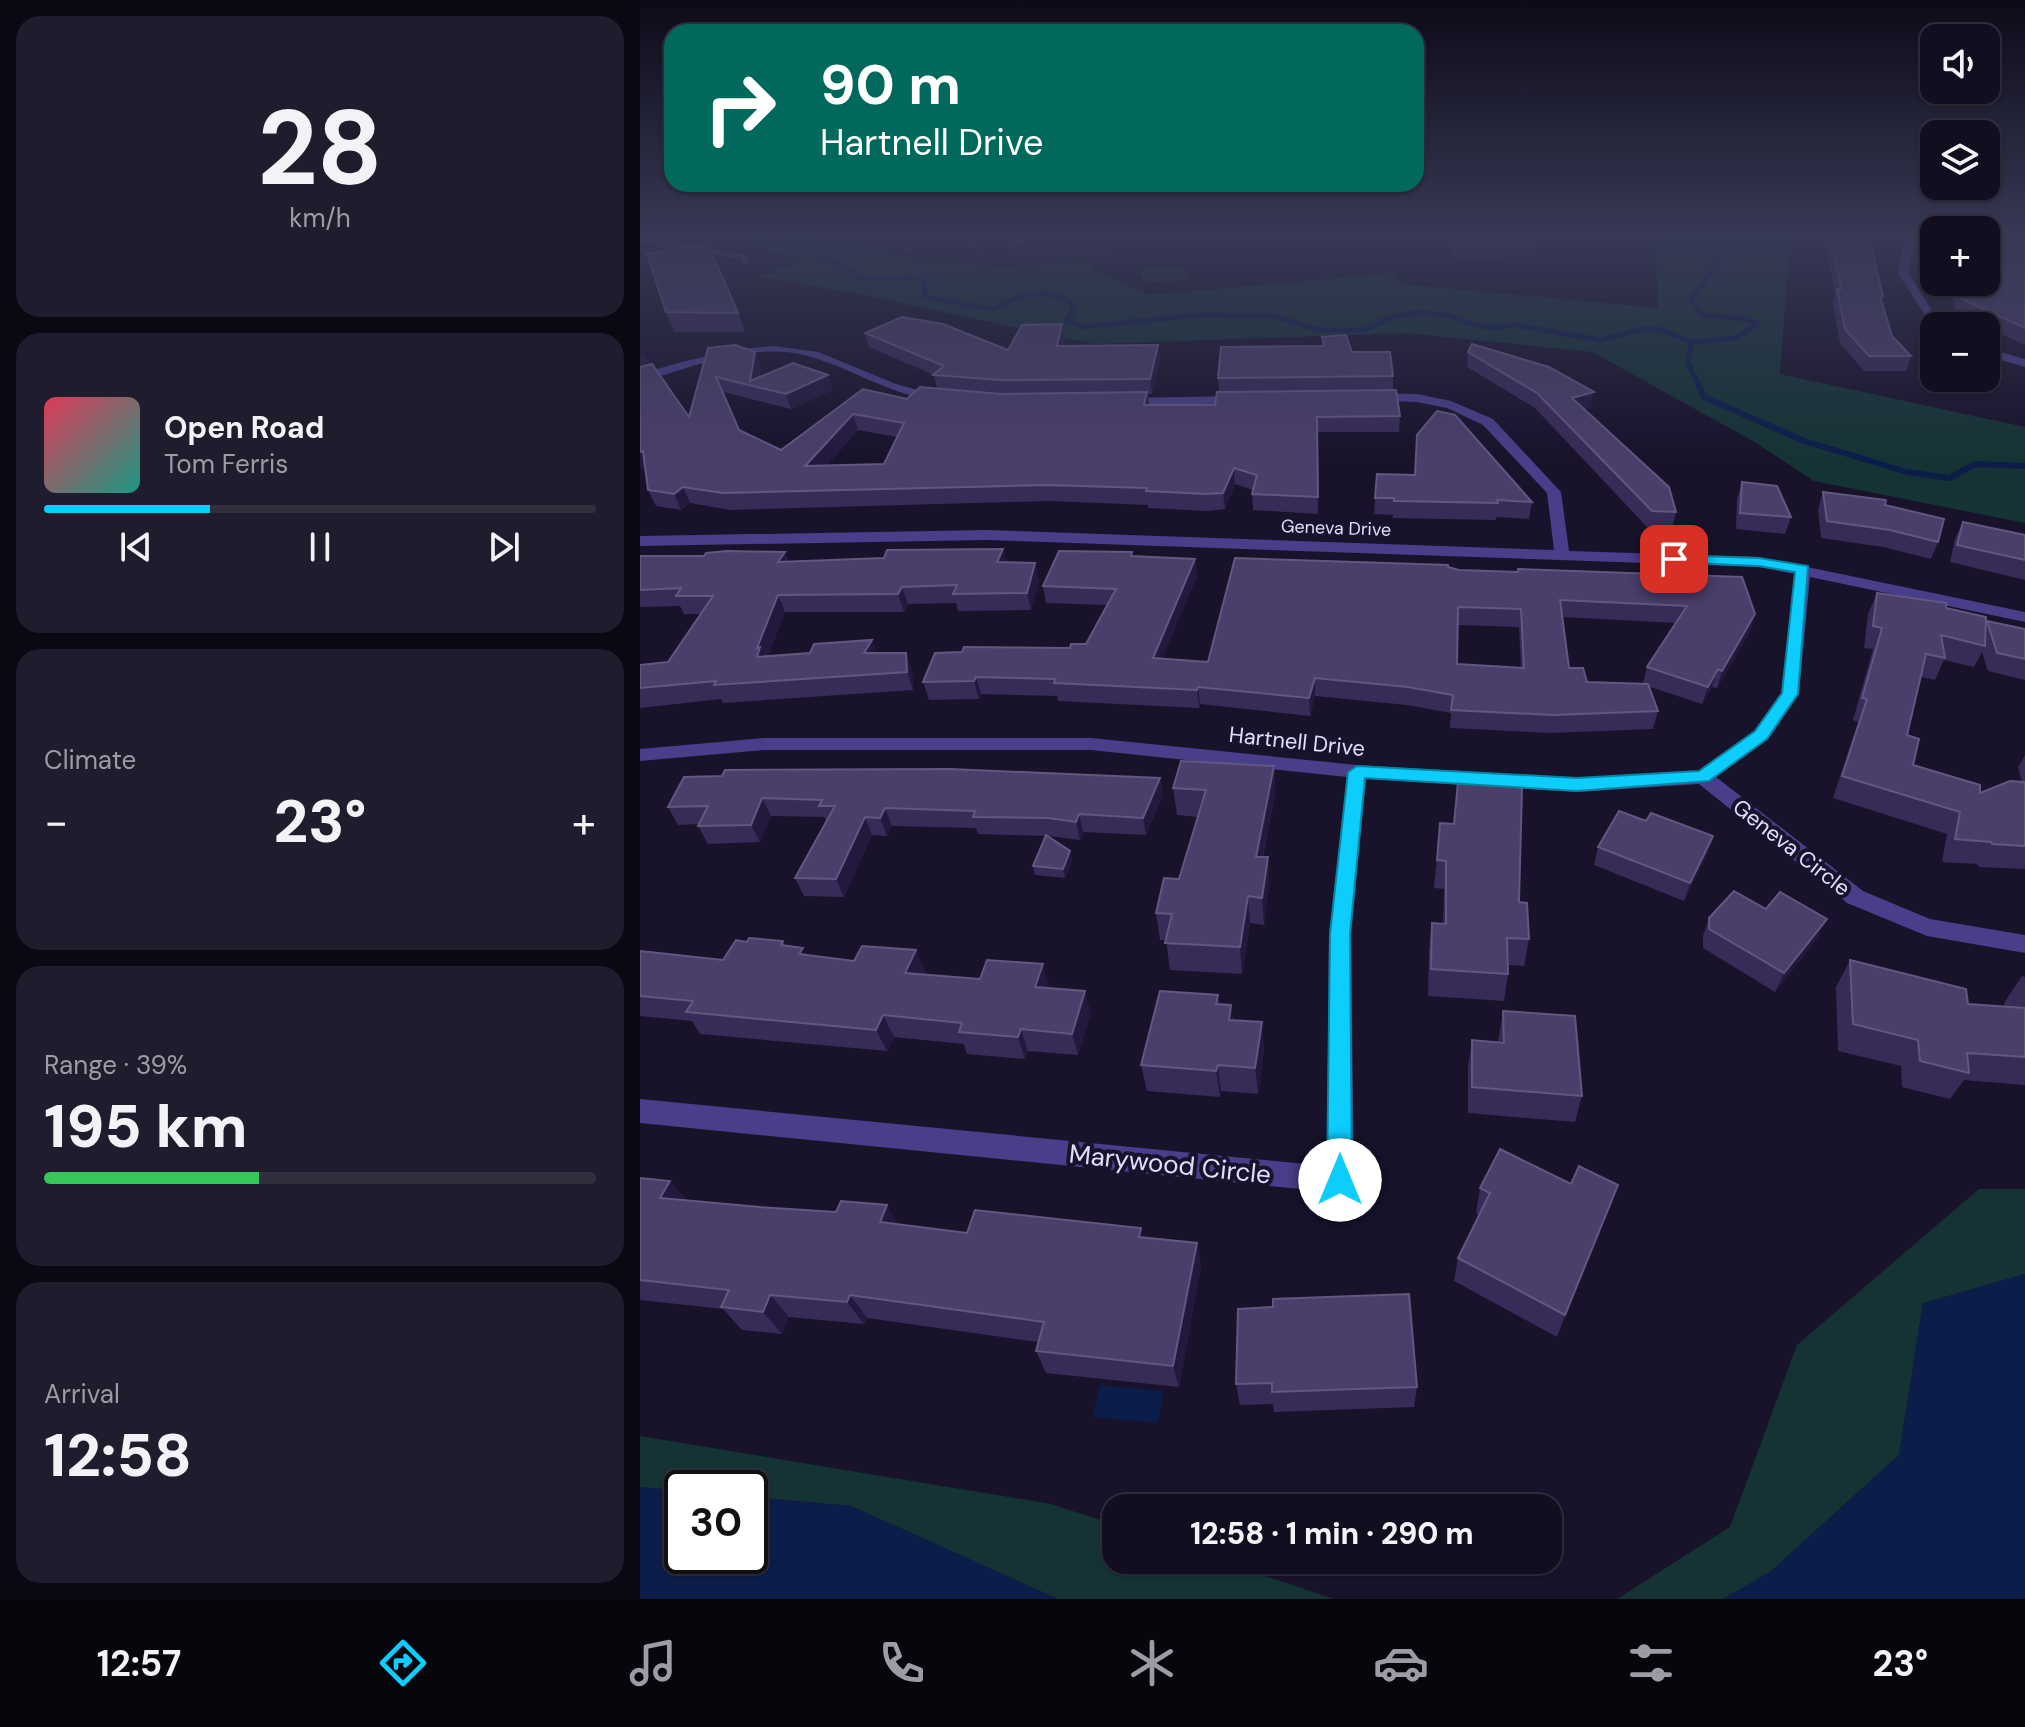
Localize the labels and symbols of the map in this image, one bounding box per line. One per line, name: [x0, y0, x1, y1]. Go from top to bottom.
street label: Geneva Drive: [1280, 514, 1392, 542]
pin: [1640, 525, 1708, 593]
street label: Hartnell Drive: [1228, 720, 1366, 763]
street label: Geneva Circle: [1727, 792, 1856, 902]
street label: Marywood Circle: [1067, 1136, 1273, 1192]
position arrow: [1298, 1138, 1382, 1222]
speed limit sign: 30: [664, 1470, 768, 1574]

